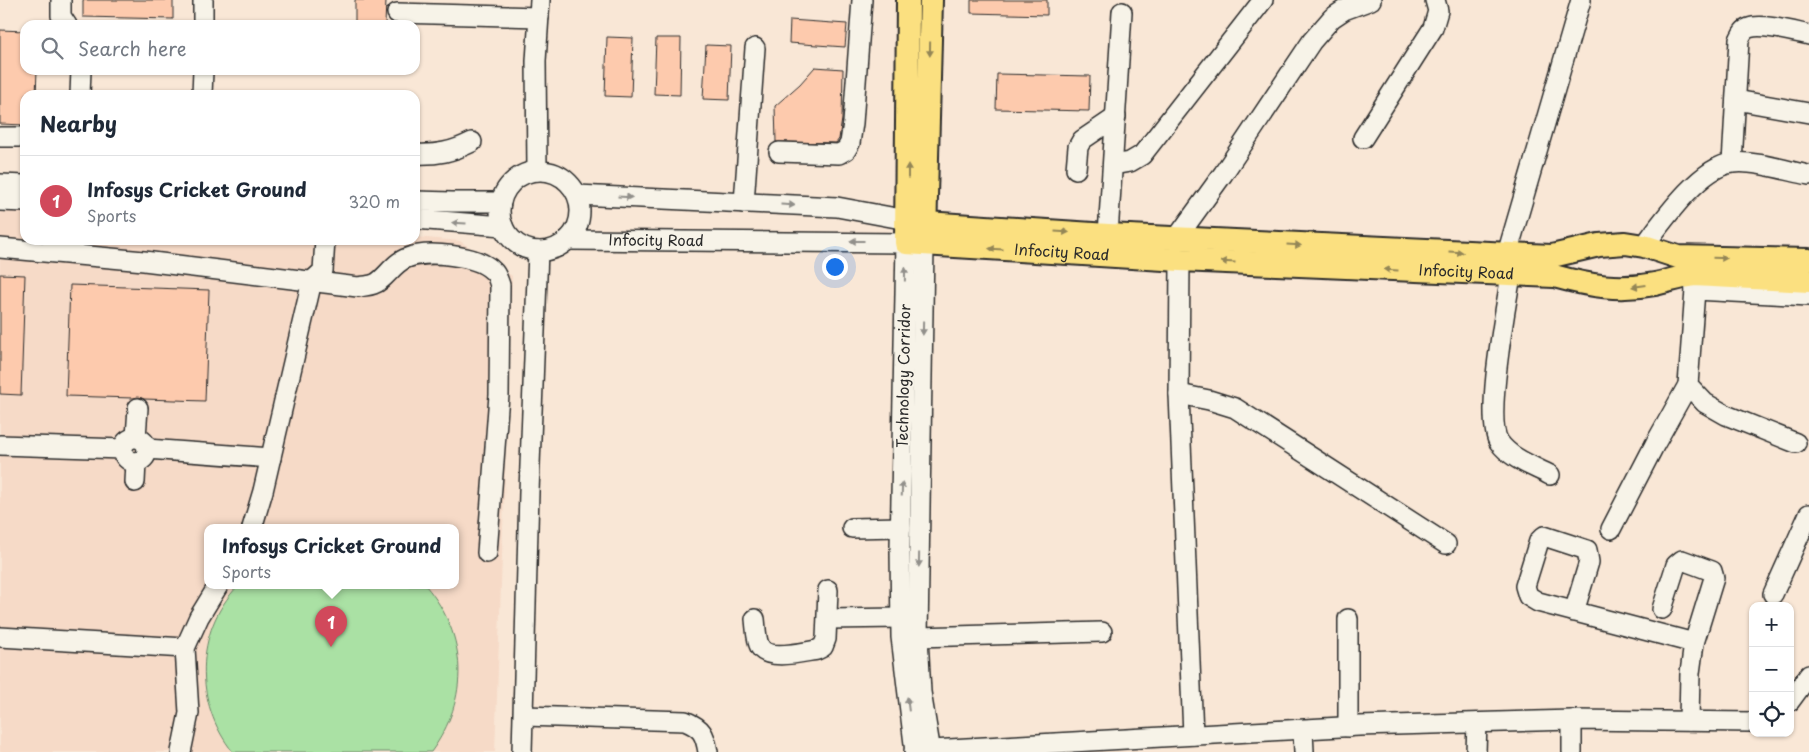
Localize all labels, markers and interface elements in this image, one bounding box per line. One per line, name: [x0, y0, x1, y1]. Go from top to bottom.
search box: [20, 20, 420, 75]
icon: search: [38, 34, 66, 62]
text: Search here: [78, 34, 187, 62]
one-way arrow: [926, 41, 934, 57]
text: Nearby: [40, 107, 117, 139]
one-way arrow: [904, 163, 912, 179]
text: Infosys Cricket Ground: [87, 175, 306, 203]
text: 1: [52, 189, 60, 213]
text: 320 m: [349, 189, 400, 213]
one-way arrow: [618, 194, 634, 202]
one-way arrow: [780, 201, 796, 209]
text: Sports: [87, 203, 136, 227]
one-way arrow: [451, 219, 467, 227]
street label: Infocity Road: [608, 227, 704, 251]
one-way arrow: [1054, 229, 1070, 237]
one-way arrow: [849, 237, 865, 245]
street label: Infocity Road: [1013, 237, 1110, 266]
one-way arrow: [1286, 241, 1302, 249]
one-way arrow: [988, 244, 1004, 252]
one-way arrow: [1449, 248, 1465, 256]
your location: [822, 254, 848, 280]
one-way arrow: [1713, 254, 1729, 262]
one-way arrow: [1220, 257, 1236, 265]
street label: Infocity Road: [1418, 257, 1514, 284]
one-way arrow: [1382, 265, 1398, 273]
one-way arrow: [901, 266, 909, 282]
one-way arrow: [1631, 282, 1647, 290]
street label: Technology Corridor: [890, 304, 915, 448]
one-way arrow: [919, 321, 927, 337]
one-way arrow: [899, 481, 907, 497]
popup: [204, 524, 459, 589]
text: Infosys Cricket Ground: [222, 531, 441, 559]
one-way arrow: [915, 552, 923, 568]
text: Sports: [222, 559, 271, 583]
map controls: [1749, 602, 1794, 737]
button: +: [1749, 602, 1794, 647]
pin: 1: [315, 606, 347, 647]
button: −: [1749, 647, 1794, 692]
button: locate: [1749, 692, 1794, 737]
one-way arrow: [904, 695, 912, 711]

